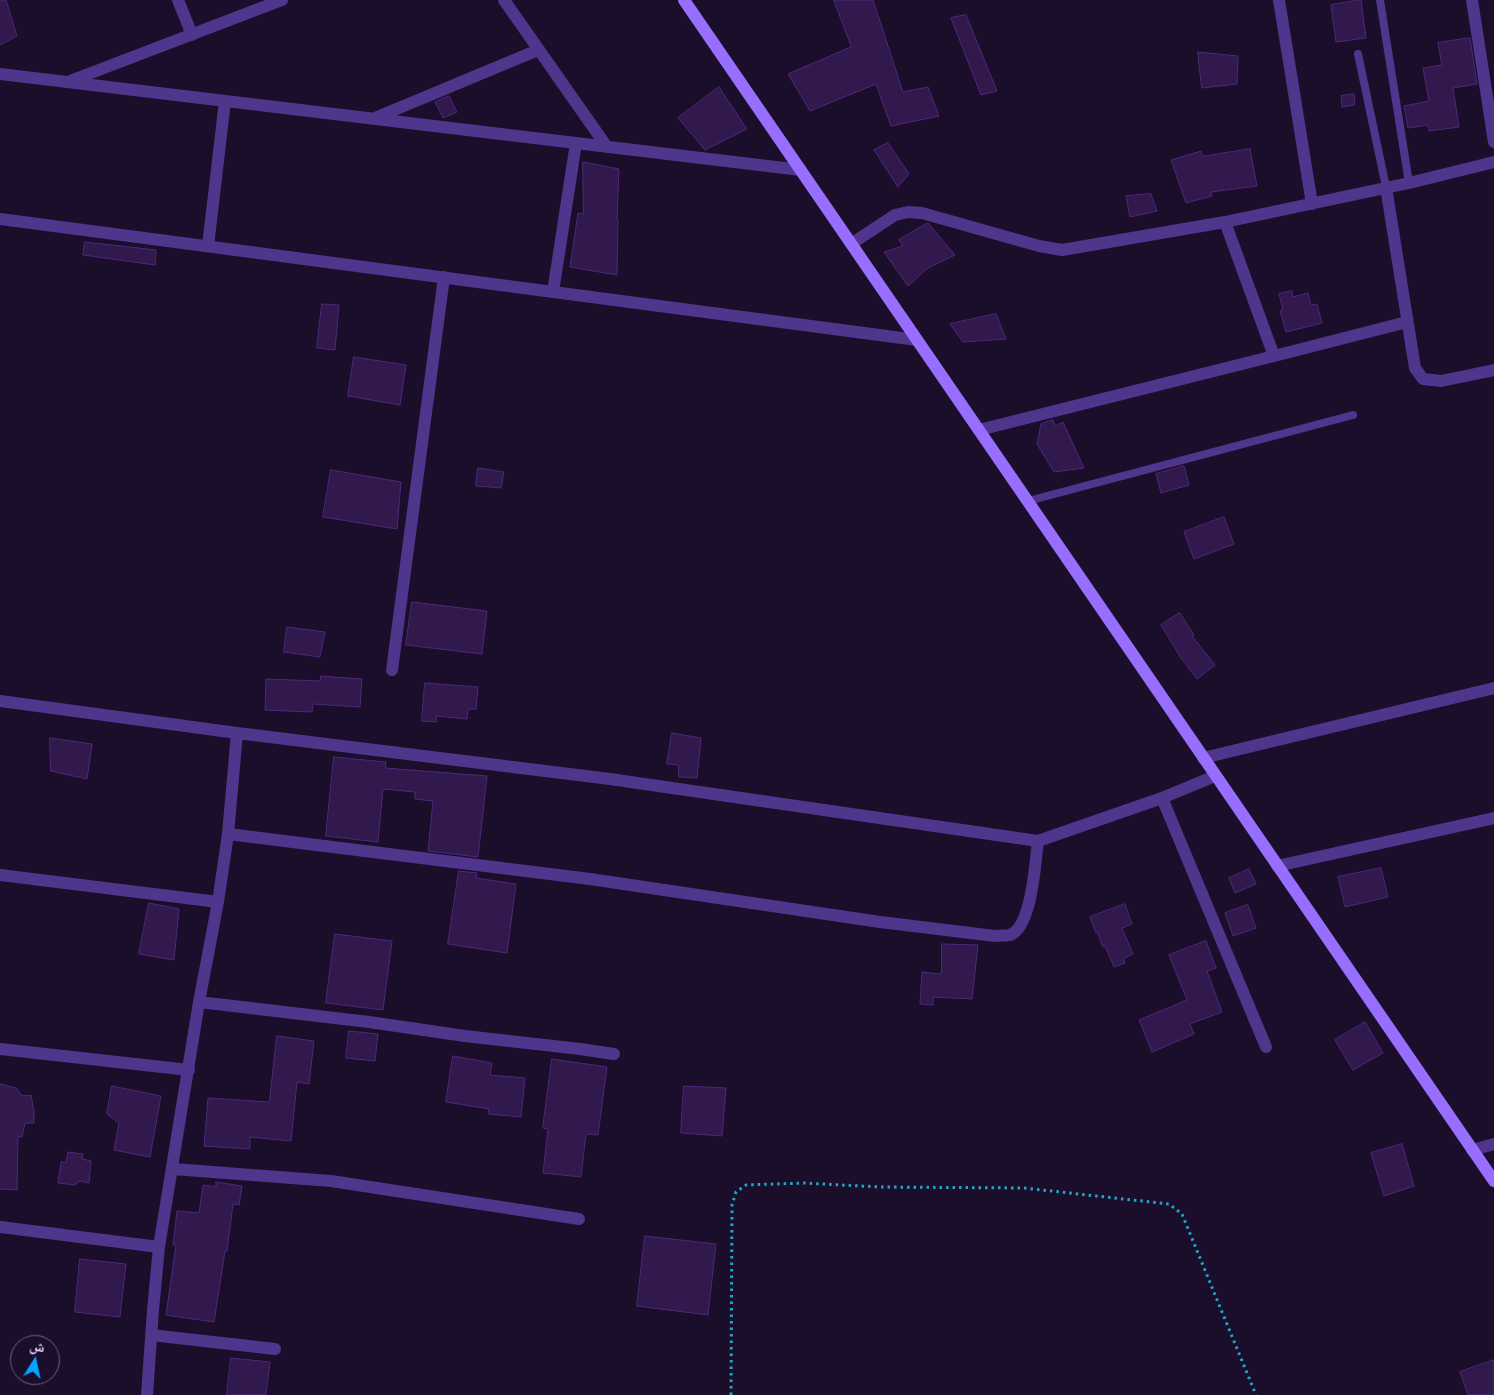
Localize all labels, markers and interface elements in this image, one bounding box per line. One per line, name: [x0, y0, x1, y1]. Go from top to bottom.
north arrow: [10, 1335, 60, 1385]
text: ش: [29, 1337, 46, 1355]

